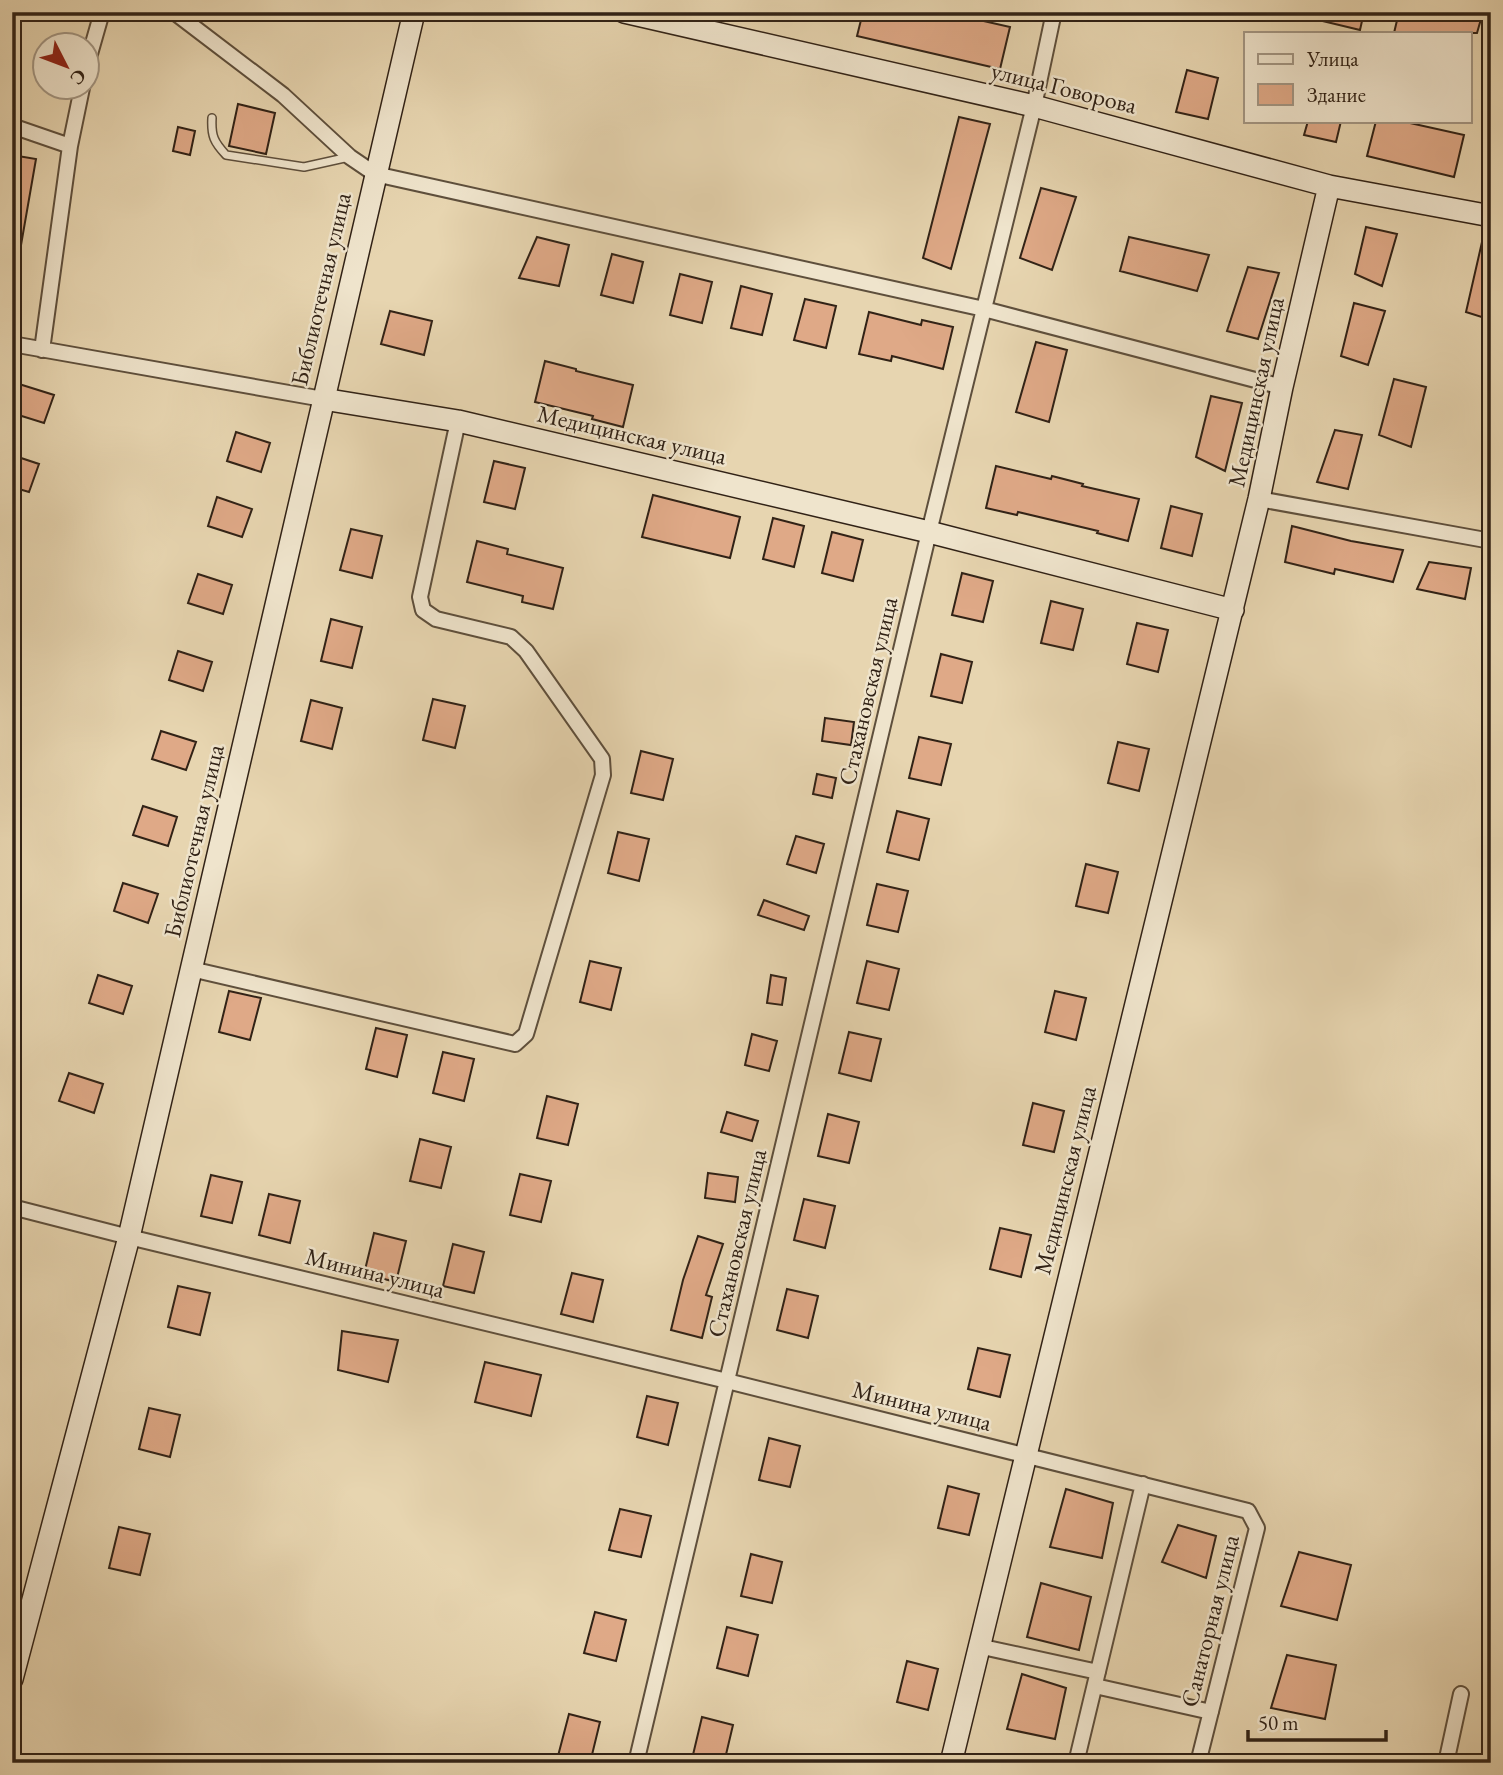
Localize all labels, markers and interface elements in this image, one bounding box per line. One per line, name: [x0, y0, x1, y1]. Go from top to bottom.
north arrow: [32, 32, 102, 102]
legend: [1244, 32, 1472, 122]
text: Улица: [1306, 45, 1359, 72]
street label: улица Говорова: [988, 54, 1141, 121]
text: С: [64, 64, 92, 90]
text: Здание: [1307, 81, 1366, 108]
street label: Библиотечная улица: [283, 189, 358, 388]
street label: Медицинская улица: [1220, 294, 1291, 490]
street label: Медицинская улица: [534, 398, 730, 471]
street label: Стахановская улица: [831, 593, 904, 788]
street label: Библиотечная улица: [156, 741, 231, 940]
street label: Медицинская улица: [1026, 1082, 1103, 1277]
street label: Стахановская улица: [700, 1145, 773, 1340]
street label: Минина улица: [302, 1240, 448, 1305]
street label: Минина улица: [849, 1373, 995, 1438]
street label: Санаторная улица: [1173, 1531, 1246, 1710]
scale bar: [1248, 1698, 1386, 1742]
text: 50 m: [1258, 1709, 1299, 1736]

